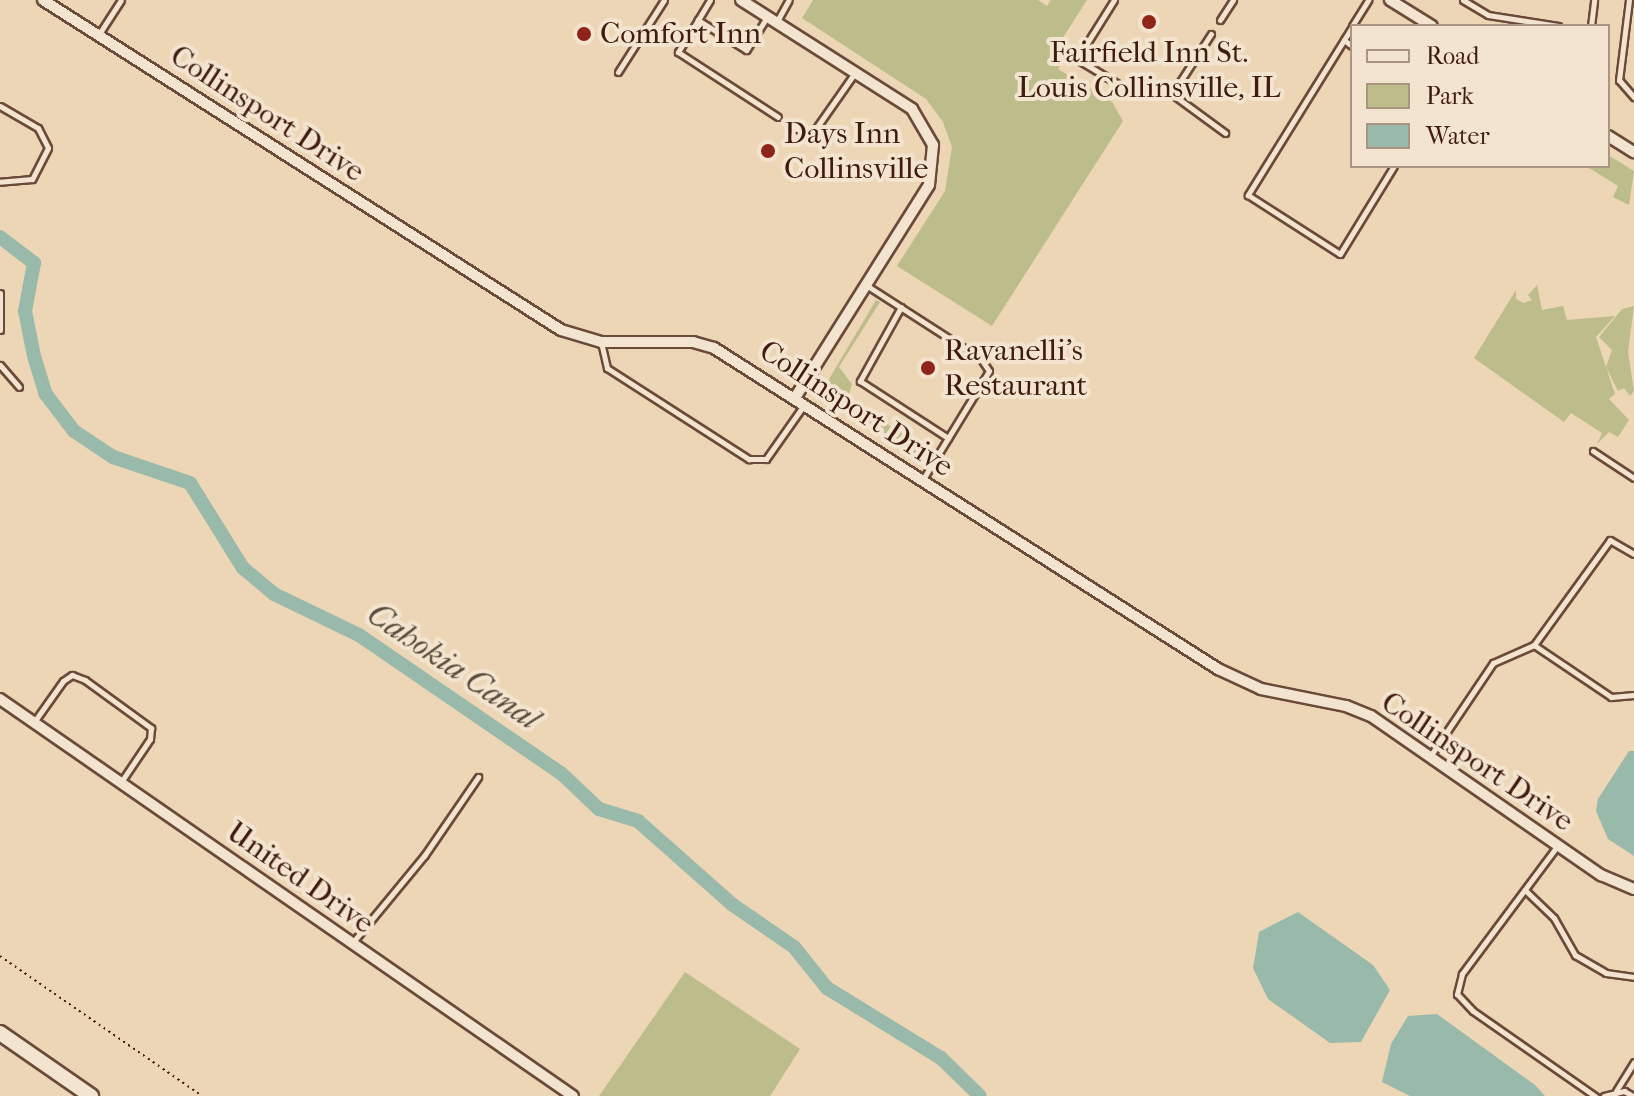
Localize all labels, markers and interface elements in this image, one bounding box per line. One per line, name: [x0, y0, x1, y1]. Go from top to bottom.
marker: Fairfield Inn St. Louis Collinsville, IL: [1140, 13, 1158, 31]
place label: Comfort Inn: [600, 16, 761, 52]
legend: [1350, 24, 1610, 168]
marker: Comfort Inn: [575, 25, 593, 43]
place label: Fairfield Inn St. Louis Collinsville, IL: [1017, 35, 1281, 106]
street label: Collinsport Drive: [163, 38, 371, 190]
text: Road: [1426, 42, 1479, 70]
text: Park: [1426, 82, 1474, 110]
place label: Days Inn Collinsville: [784, 116, 928, 186]
text: Water: [1426, 122, 1490, 150]
marker: Days Inn Collinsville: [759, 142, 777, 160]
street label: Collinsport Drive: [752, 333, 960, 485]
place label: Ravanelli's Restaurant: [944, 333, 1087, 404]
marker: Ravanelli's Restaurant: [919, 359, 937, 377]
water label: Cahokia Canal: [360, 595, 546, 739]
street label: Collinsport Drive: [1374, 685, 1580, 839]
street label: United Drive: [220, 814, 380, 942]

